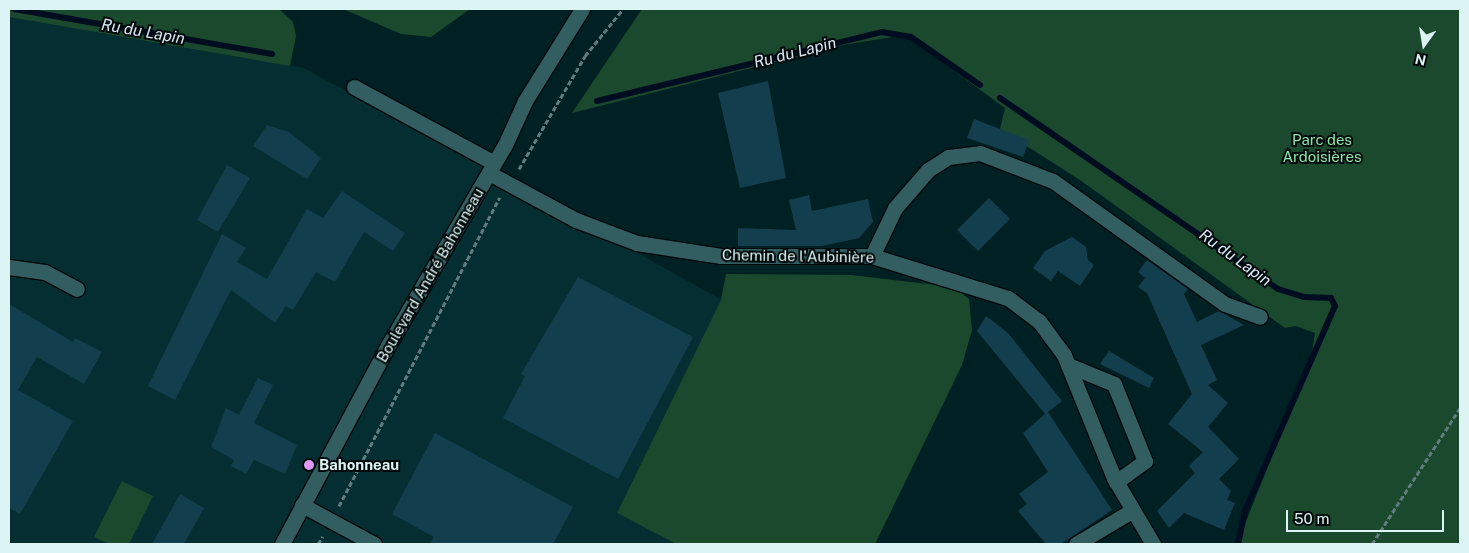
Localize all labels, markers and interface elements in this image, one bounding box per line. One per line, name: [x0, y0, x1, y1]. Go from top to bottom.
water label: Ru du Lapin: [100, 15, 186, 49]
north arrow: [1399, 20, 1449, 70]
water label: Ru du Lapin: [752, 33, 838, 73]
text: N: [1413, 51, 1428, 69]
park label: Parc des Ardoisières: [1282, 130, 1362, 165]
street label: Boulevard André Bahonneau: [373, 185, 487, 365]
water label: Ru du Lapin: [1195, 225, 1275, 291]
street label: Chemin de l'Aubinière: [722, 246, 874, 266]
place label: Bahonneau: [319, 456, 399, 474]
marker: Bahonneau: [303, 459, 315, 471]
scale bar: [1289, 500, 1446, 532]
text: 50 m: [1294, 510, 1329, 527]

